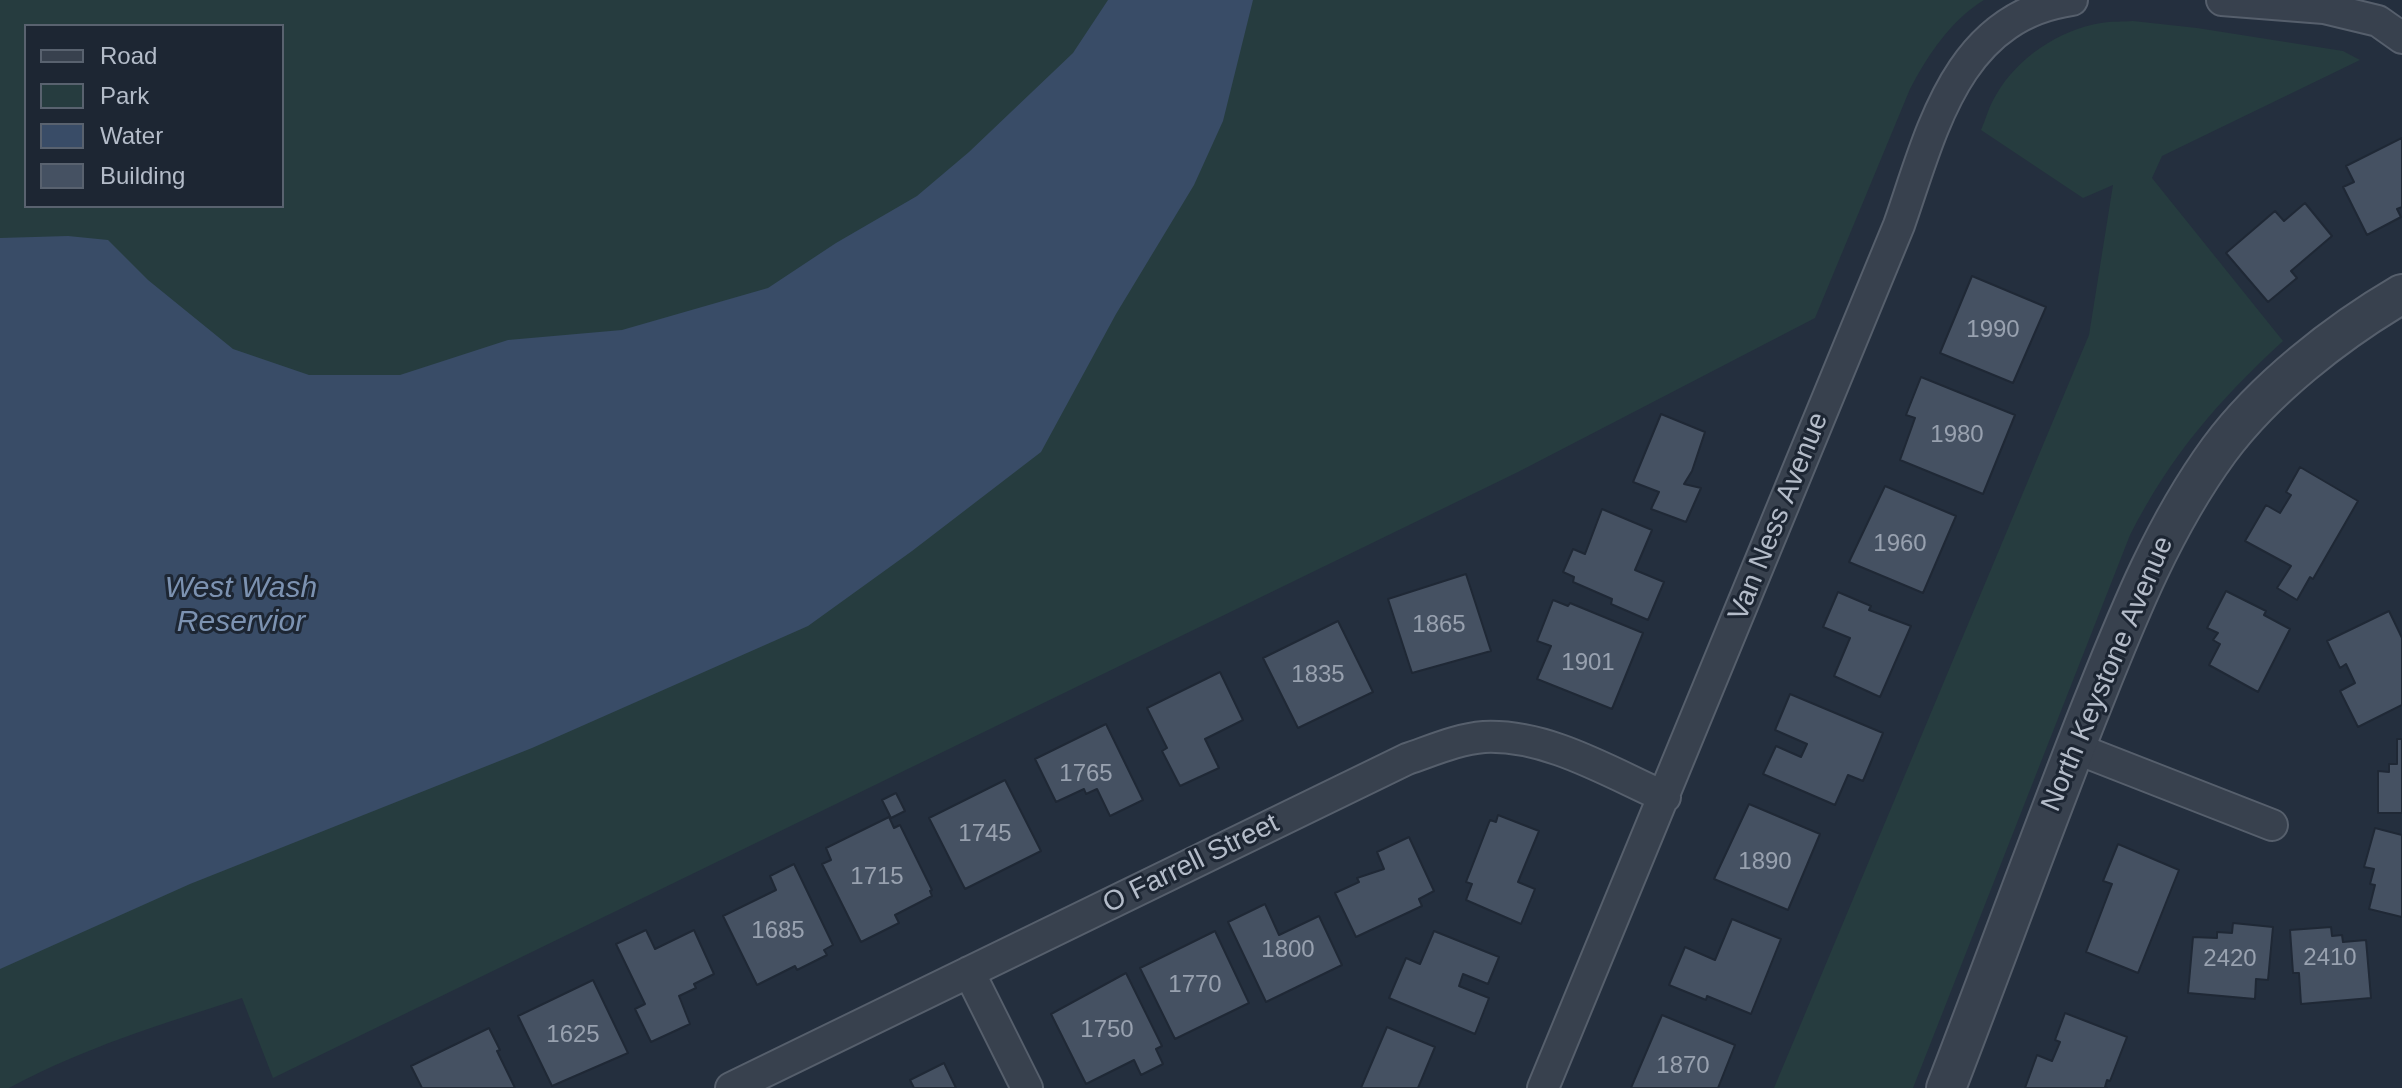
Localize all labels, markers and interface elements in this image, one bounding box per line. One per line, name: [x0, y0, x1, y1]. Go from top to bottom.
legend: [24, 24, 284, 208]
text: Road: [100, 42, 157, 69]
text: Park: [100, 82, 149, 109]
text: Water: [100, 122, 163, 149]
text: Building: [100, 162, 185, 189]
house number: 1990: [1966, 316, 2020, 344]
street label: Van Ness Avenue: [1722, 408, 1836, 626]
house number: 1980: [1930, 421, 1984, 449]
house number: 1960: [1873, 530, 1927, 558]
street label: North Keystone Avenue: [2035, 532, 2181, 816]
water label: West Wash Reservior: [165, 571, 317, 642]
house number: 1865: [1412, 611, 1466, 639]
house number: 1901: [1561, 649, 1615, 677]
house number: 1835: [1291, 661, 1345, 689]
house number: 1765: [1059, 760, 1113, 788]
street label: O Farrell Street: [1098, 807, 1284, 921]
house number: 1745: [958, 820, 1012, 848]
house number: 1890: [1738, 848, 1792, 876]
house number: 1715: [850, 863, 904, 891]
house number: 1685: [751, 917, 805, 945]
house number: 1800: [1261, 936, 1315, 964]
house number: 2410: [2303, 944, 2357, 972]
house number: 2420: [2203, 945, 2257, 973]
house number: 1770: [1168, 971, 1222, 999]
house number: 1750: [1080, 1016, 1134, 1044]
house number: 1625: [546, 1021, 600, 1049]
house number: 1870: [1656, 1052, 1710, 1080]

